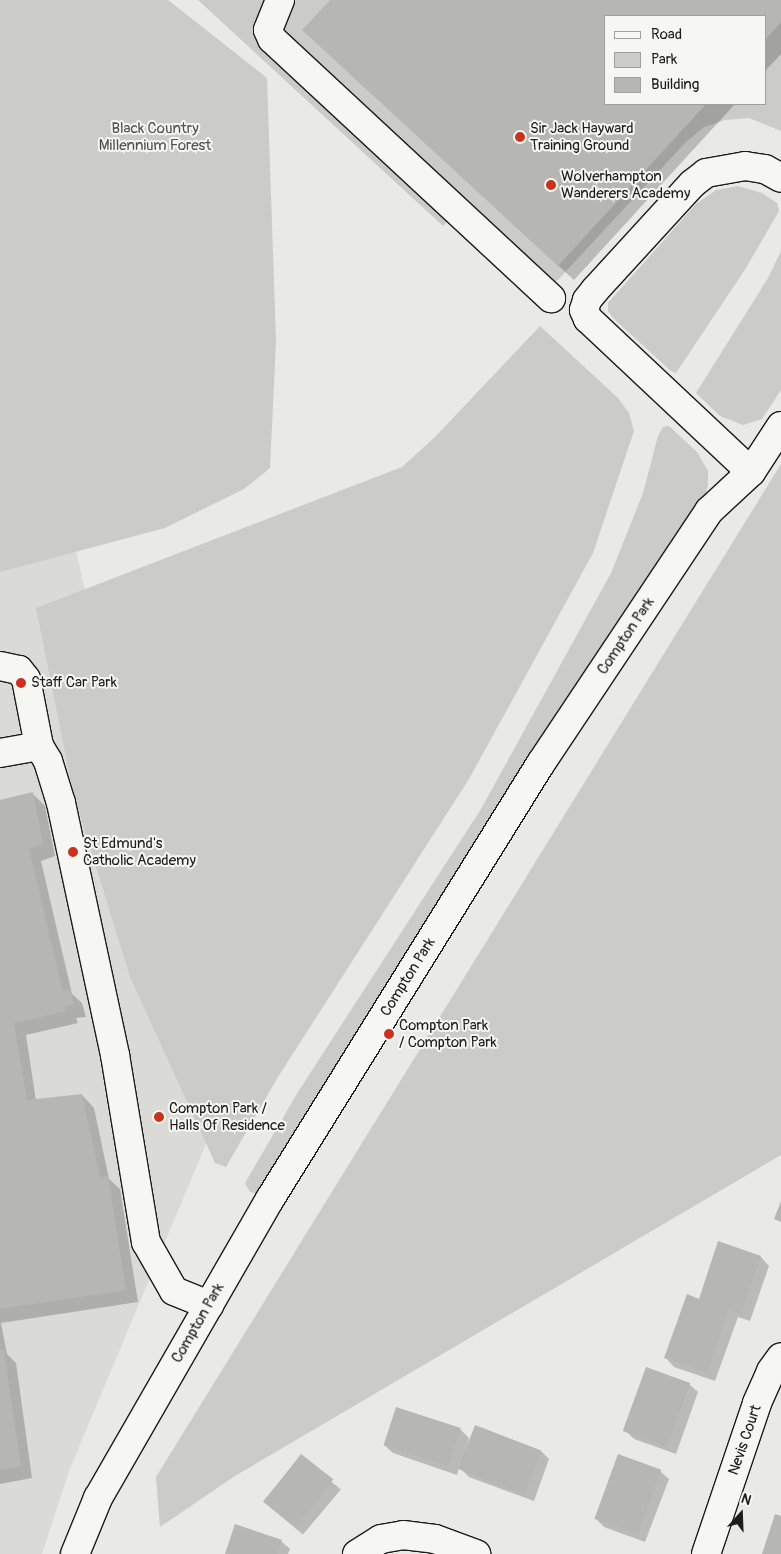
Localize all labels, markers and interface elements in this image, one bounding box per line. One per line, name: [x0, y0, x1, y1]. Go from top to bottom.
legend: [604, 15, 766, 105]
text: Road: [651, 25, 682, 44]
text: Park: [651, 50, 677, 69]
text: Building: [651, 75, 699, 94]
park label: Black Country Millennium Forest: [99, 119, 211, 154]
place label: Sir Jack Hayward Training Ground: [530, 119, 634, 154]
marker: Sir Jack Hayward Training Ground: [514, 131, 526, 143]
place label: Wolverhampton Wanderers Academy: [561, 167, 690, 202]
marker: Wolverhampton Wanderers Academy: [545, 179, 557, 191]
street label: Compton Park: [594, 594, 658, 678]
place label: Staff Car Park: [31, 674, 117, 692]
marker: Staff Car Park: [15, 677, 27, 689]
place label: St Edmund's Catholic Academy: [83, 834, 196, 869]
marker: St Edmund's Catholic Academy: [67, 846, 79, 858]
street label: Compton Park: [377, 934, 439, 1020]
place label: Compton Park / Compton Park: [399, 1016, 497, 1051]
marker: Compton Park / Compton Park: [383, 1028, 395, 1040]
place label: Compton Park / Halls Of Residence: [169, 1099, 285, 1134]
marker: Compton Park / Halls Of Residence: [153, 1111, 165, 1123]
street label: Compton Park: [168, 1280, 228, 1366]
street label: Nevis Court: [725, 1402, 765, 1478]
north arrow: [716, 1489, 766, 1539]
text: N: [739, 1490, 754, 1509]

